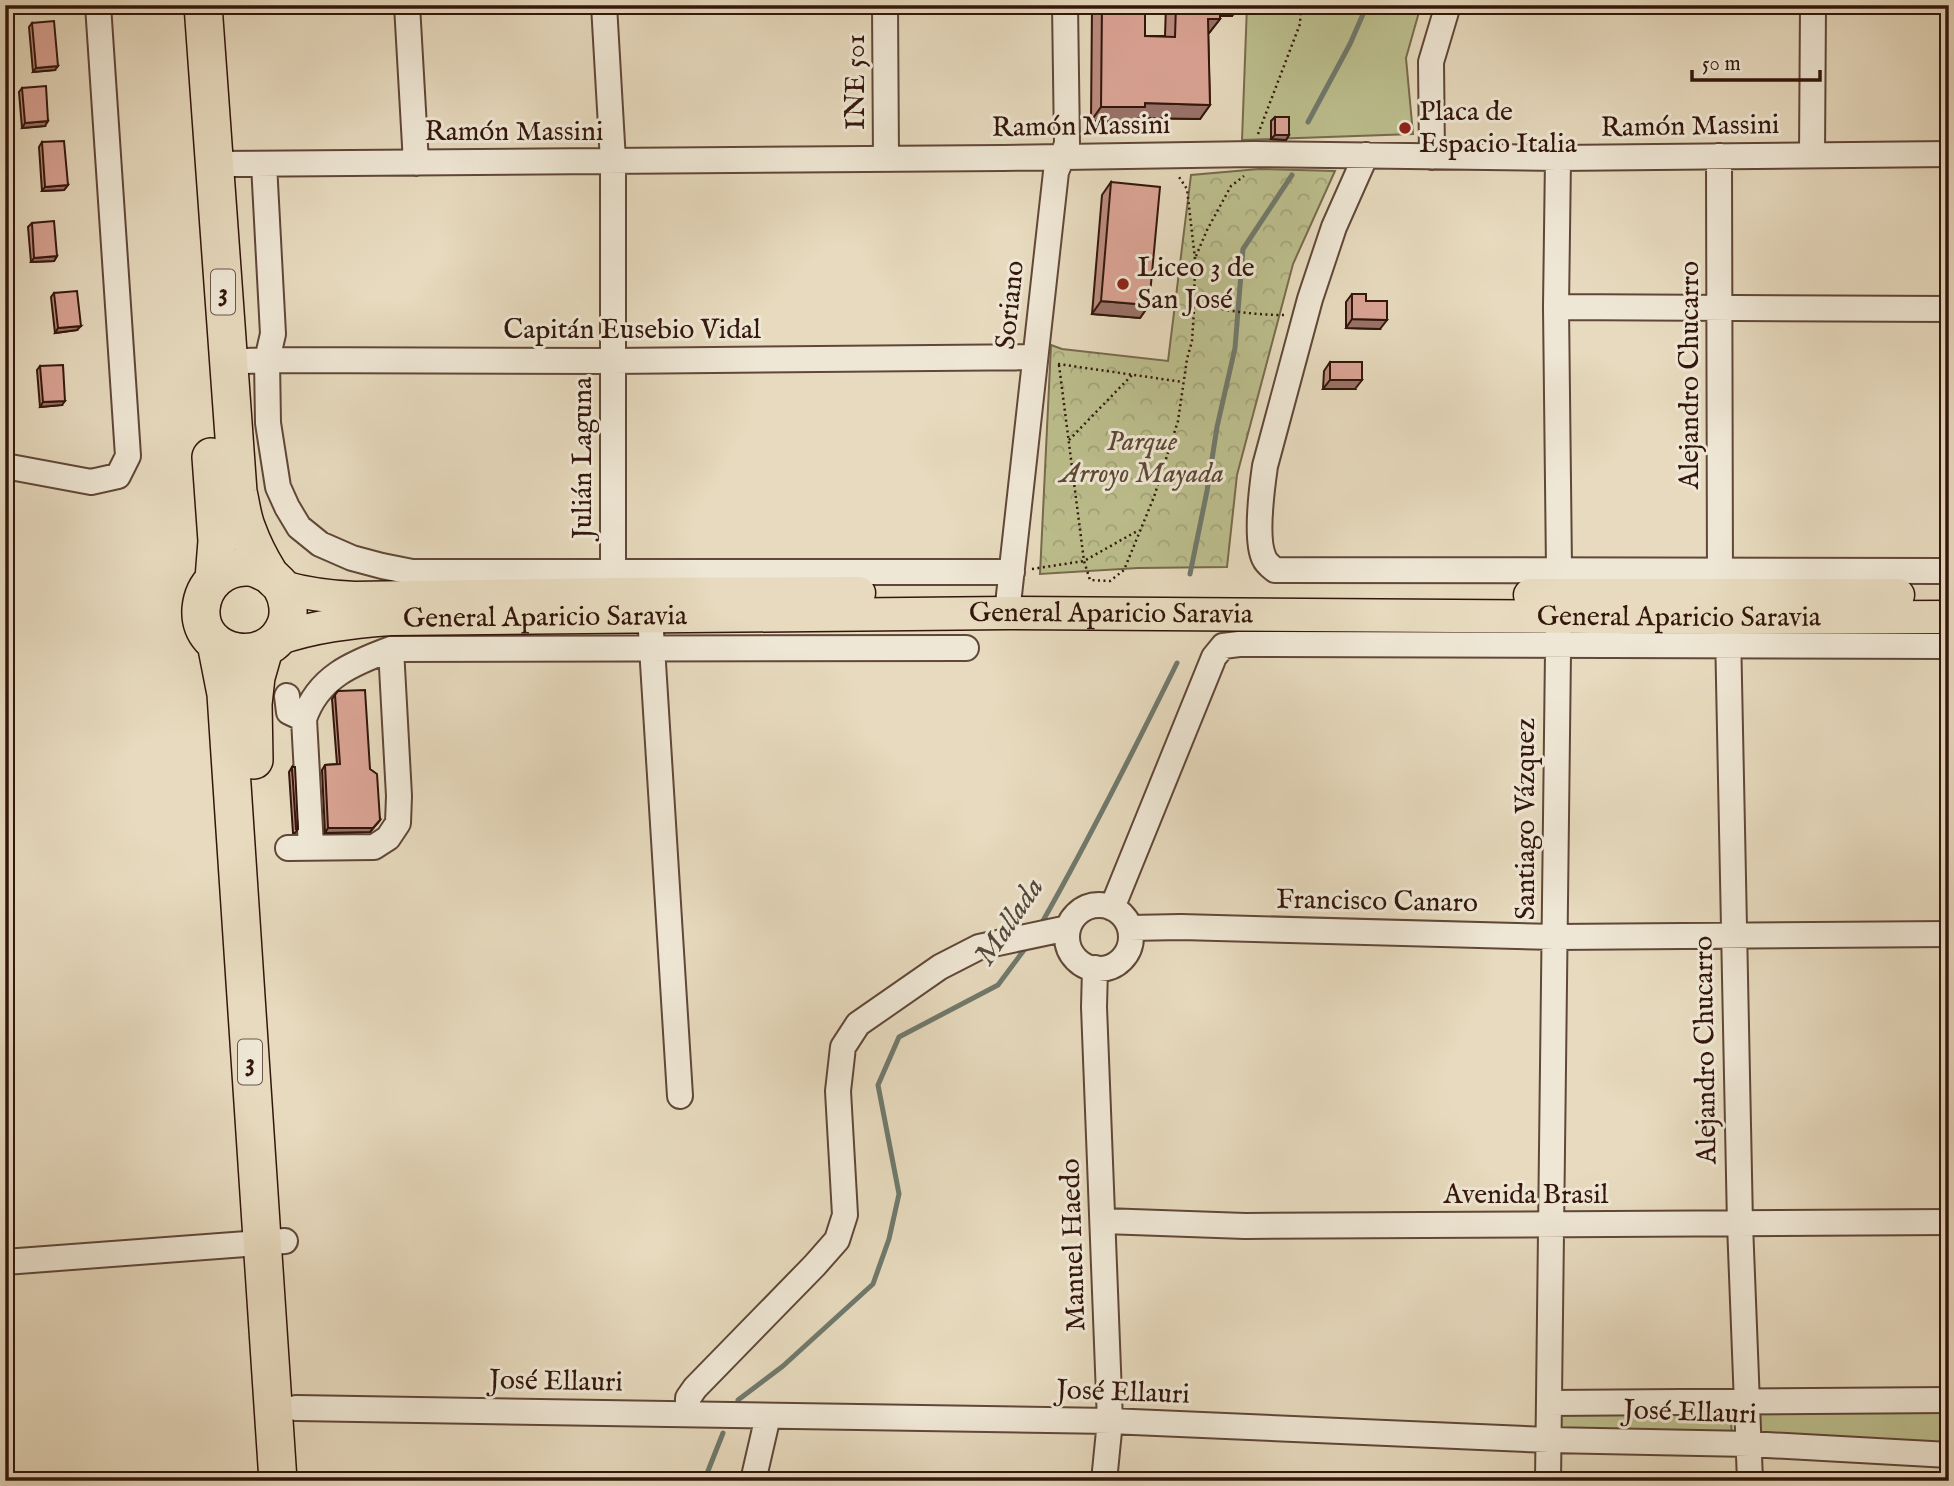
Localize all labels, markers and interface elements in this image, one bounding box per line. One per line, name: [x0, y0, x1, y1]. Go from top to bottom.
street label: INE 501: [839, 34, 874, 130]
scale bar: [1692, 38, 1819, 82]
text: 50 m: [1702, 51, 1741, 78]
place label: Placa de Espacio Italia: [1419, 95, 1578, 162]
street label: Ramón Massini: [991, 108, 1171, 146]
street label: Ramón Massini: [1600, 108, 1780, 146]
street label: Ramón Massini: [425, 115, 603, 150]
marker: Placa de Espacio Italia: [1397, 120, 1413, 136]
place label: Liceo 3 de San José: [1137, 251, 1255, 318]
street label: Soriano: [989, 259, 1033, 351]
street label: Alejandro Chucarro: [1673, 261, 1708, 490]
road number: 3: [211, 270, 235, 314]
marker: Liceo 3 de San José: [1115, 276, 1131, 292]
street label: Capitán Eusebio Vidal: [503, 313, 761, 348]
street label: Julián Laguna: [566, 376, 601, 542]
park label: Parque Arroyo Mayada: [1057, 425, 1224, 492]
street label: General Aparicio Saravia: [969, 595, 1254, 632]
street label: General Aparicio Saravia: [403, 599, 688, 636]
street label: General Aparicio Saravia: [1537, 599, 1822, 636]
street label: Santiago Vázquez: [1509, 718, 1544, 920]
water label: Mallada: [967, 871, 1053, 973]
street label: Francisco Canaro: [1276, 883, 1478, 921]
street label: Alejandro Chucarro: [1687, 936, 1726, 1165]
road number: 3: [238, 1040, 262, 1084]
street label: Manuel Haedo: [1053, 1158, 1095, 1332]
street label: Avenida Brasil: [1443, 1178, 1609, 1213]
street label: José Ellauri: [486, 1363, 623, 1401]
street label: José Ellauri: [1053, 1373, 1190, 1413]
street label: José Ellauri: [1620, 1393, 1757, 1433]

